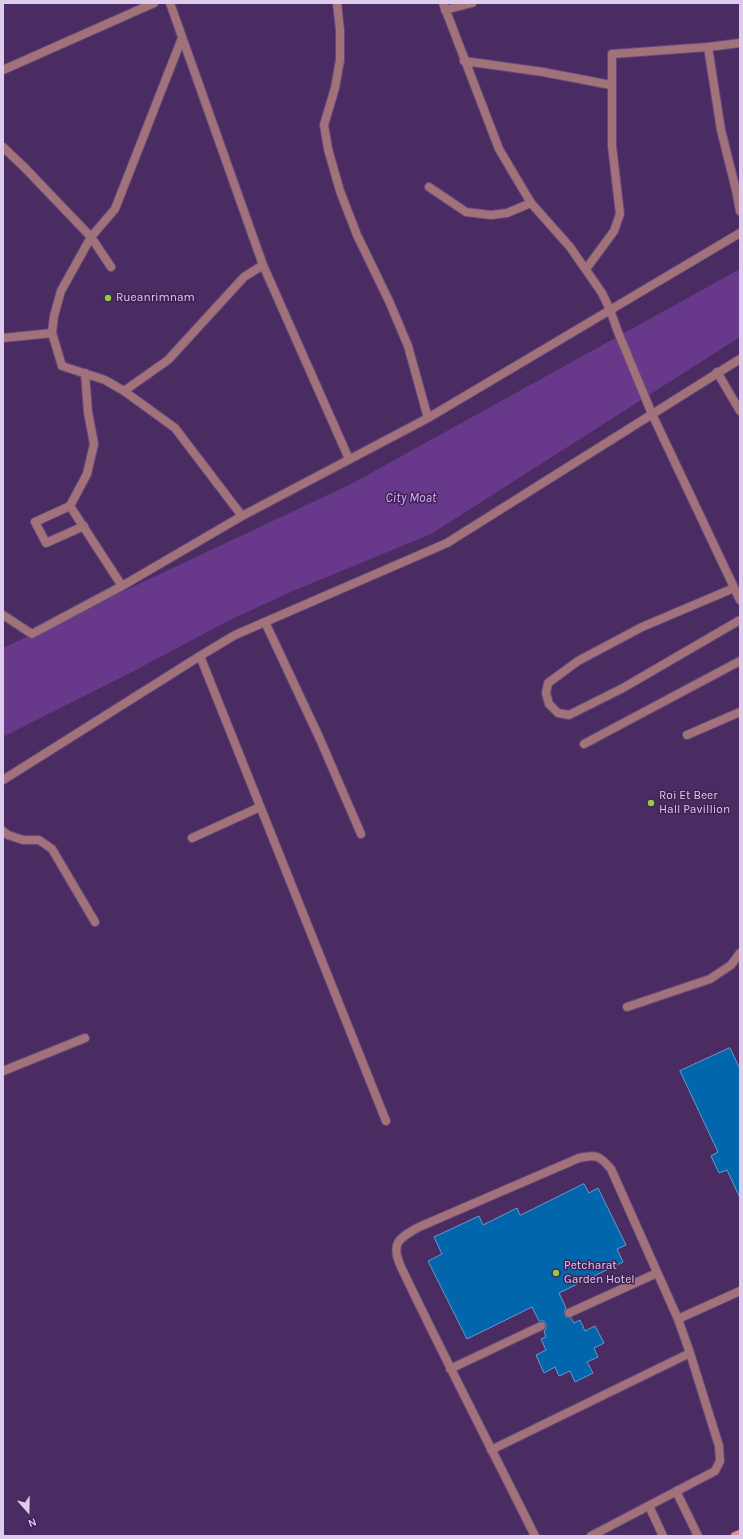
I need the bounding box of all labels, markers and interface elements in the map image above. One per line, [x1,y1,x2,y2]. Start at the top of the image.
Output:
place label: Rueanrimnam [116,291,195,305]
marker: Rueanrimnam [103,293,113,303]
water label: City Moat [386,490,436,506]
place label: Roi Et Beer Hall Pavillion [659,789,730,817]
marker: Roi Et Beer Hall Pavillion [646,798,656,808]
place label: Petcharat Garden Hotel [564,1259,635,1287]
marker: Petcharat Garden Hotel [551,1268,561,1278]
north arrow [8,1491,48,1531]
text: N [26,1515,38,1530]

